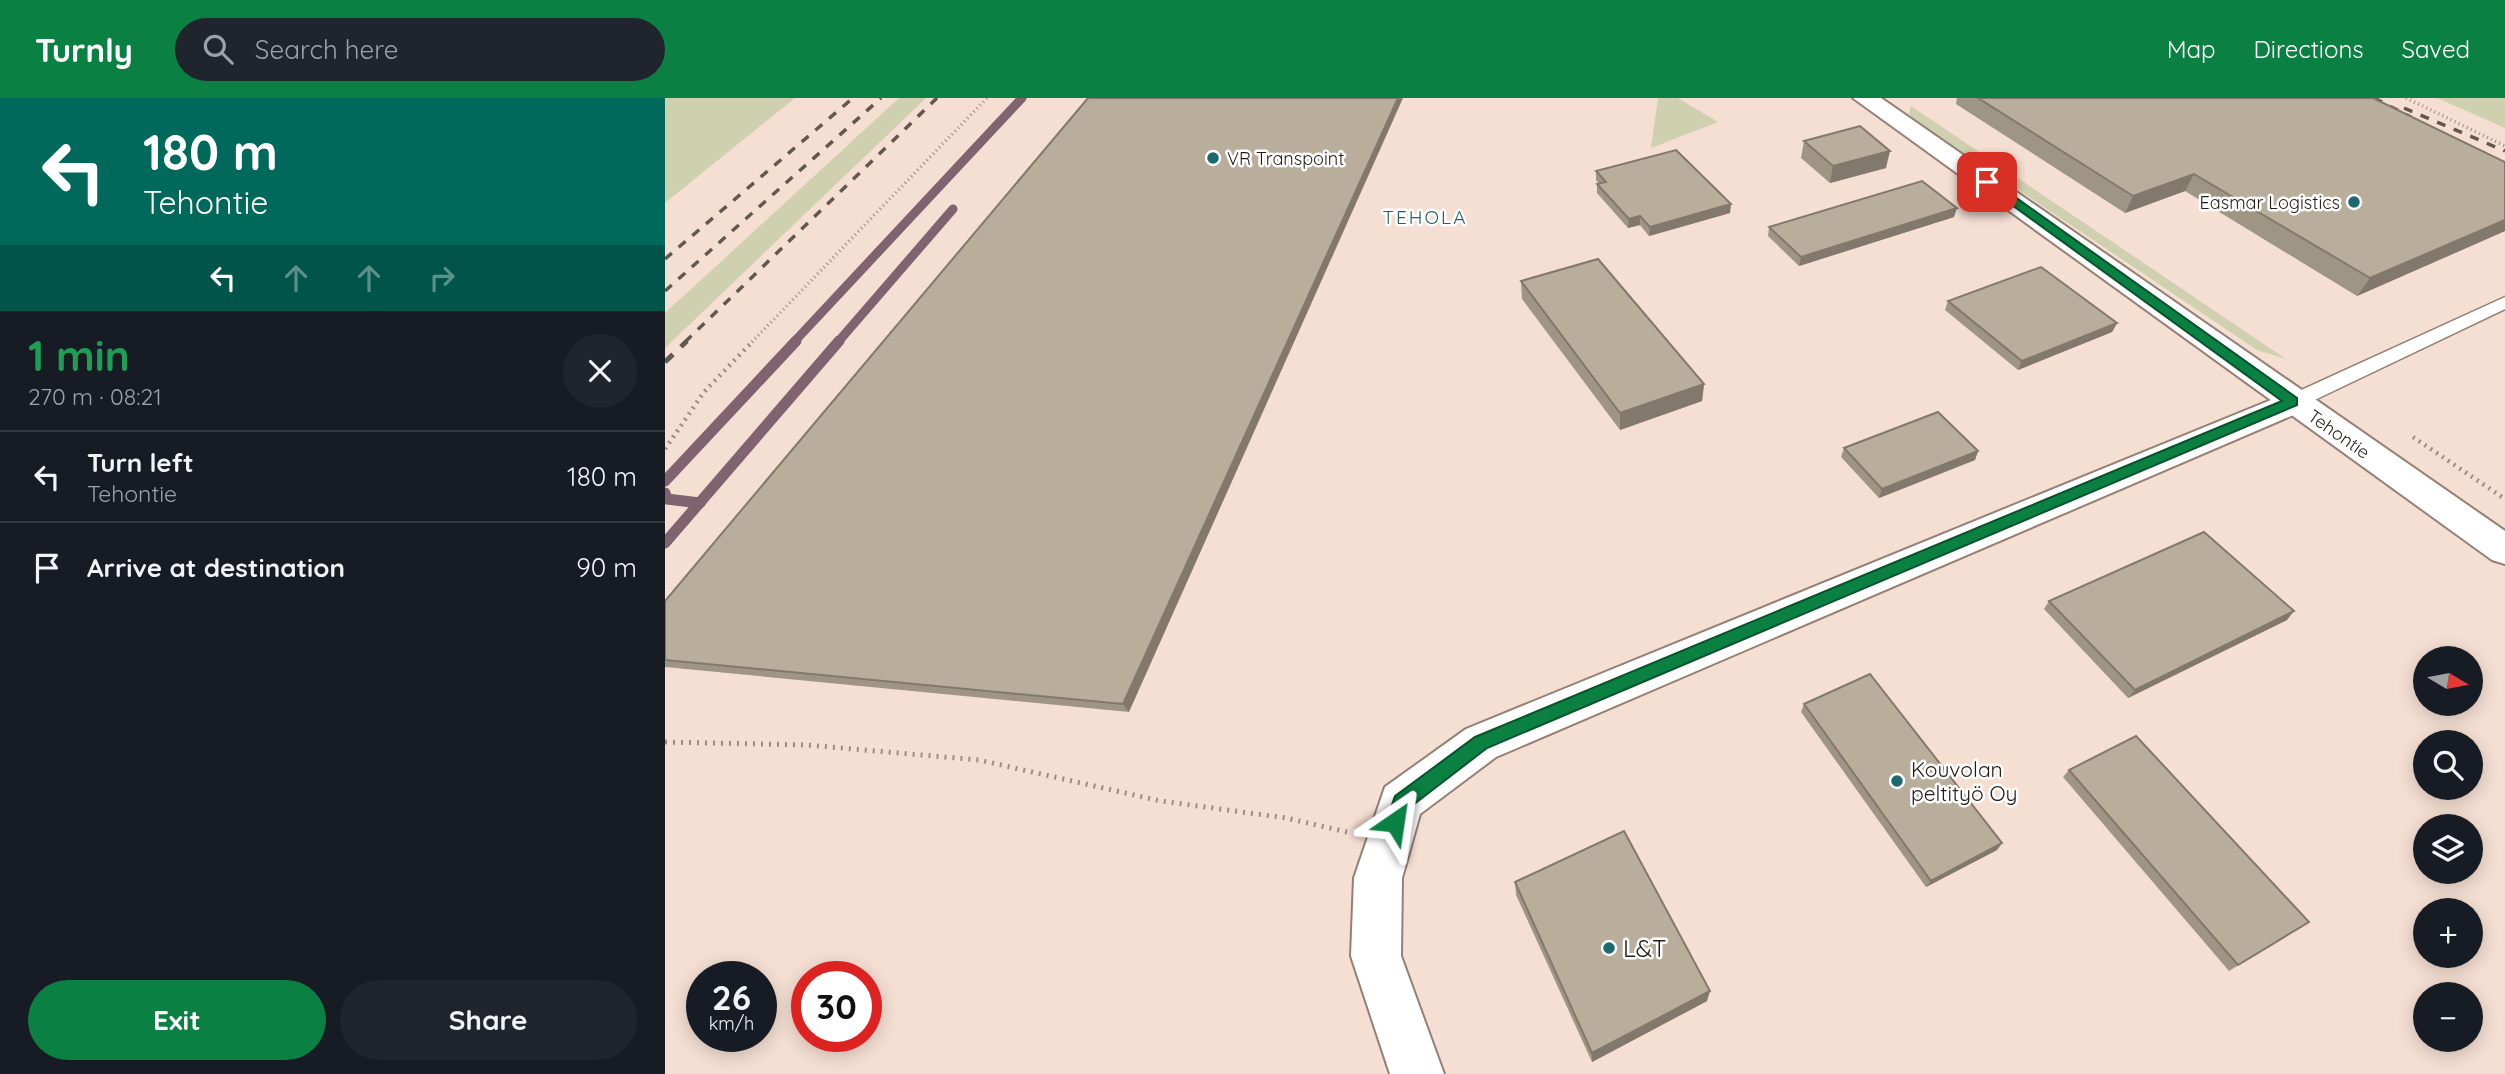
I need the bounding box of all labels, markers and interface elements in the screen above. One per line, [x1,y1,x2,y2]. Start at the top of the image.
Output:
search box [175,18,665,81]
text: Turnly [35,29,133,70]
icon: search [199,30,237,68]
text: Search here [255,33,398,66]
text: Map [2167,34,2216,64]
text: Directions [2254,34,2364,64]
text: Saved [2402,34,2470,64]
text: 180 m [143,121,278,182]
icon: left [28,126,119,217]
place label: VR Transpoint [1227,147,1344,170]
marker: VR Transpoint [1205,150,1221,166]
pin [1957,152,2017,212]
icon: arrive [1968,163,2006,201]
text: Tehontie [143,182,268,222]
place label: Easmar Logistics [2200,191,2340,214]
marker: Easmar Logistics [2346,194,2362,210]
district label: TEHOLA [1383,205,1467,229]
icon: left [204,259,242,297]
icon: ahead [277,259,315,297]
icon: ahead [350,259,388,297]
icon: right [423,259,461,297]
text: 1 min [28,329,130,382]
button: close [563,334,637,408]
text: 270 m · 08:21 [28,382,162,411]
street label: Tehontie [2304,404,2374,464]
text: Turn left [87,446,194,479]
icon: left [28,458,66,496]
text: 180 m [567,460,637,493]
text: Tehontie [87,479,177,508]
icon: arrive [28,549,66,587]
text: Arrive at destination [87,551,345,584]
text: 90 m [576,551,637,584]
north arrow [2413,646,2483,716]
map controls [2413,646,2483,1052]
button: search [2413,730,2483,800]
place label: Kouvolan peltityö Oy [1911,756,2017,806]
marker: Kouvolan peltityö Oy [1889,773,1905,789]
position arrow [1358,785,1432,859]
button: layers [2413,814,2483,884]
button: + [2413,898,2483,968]
place label: L&T [1623,933,1667,963]
marker: L&T [1601,940,1617,956]
speed limit sign: 30 [791,961,882,1052]
text: 26 [712,975,751,1019]
button: Exit [28,980,326,1060]
button: Share [340,980,637,1060]
button: − [2413,982,2483,1052]
text: km/h [709,1012,754,1035]

